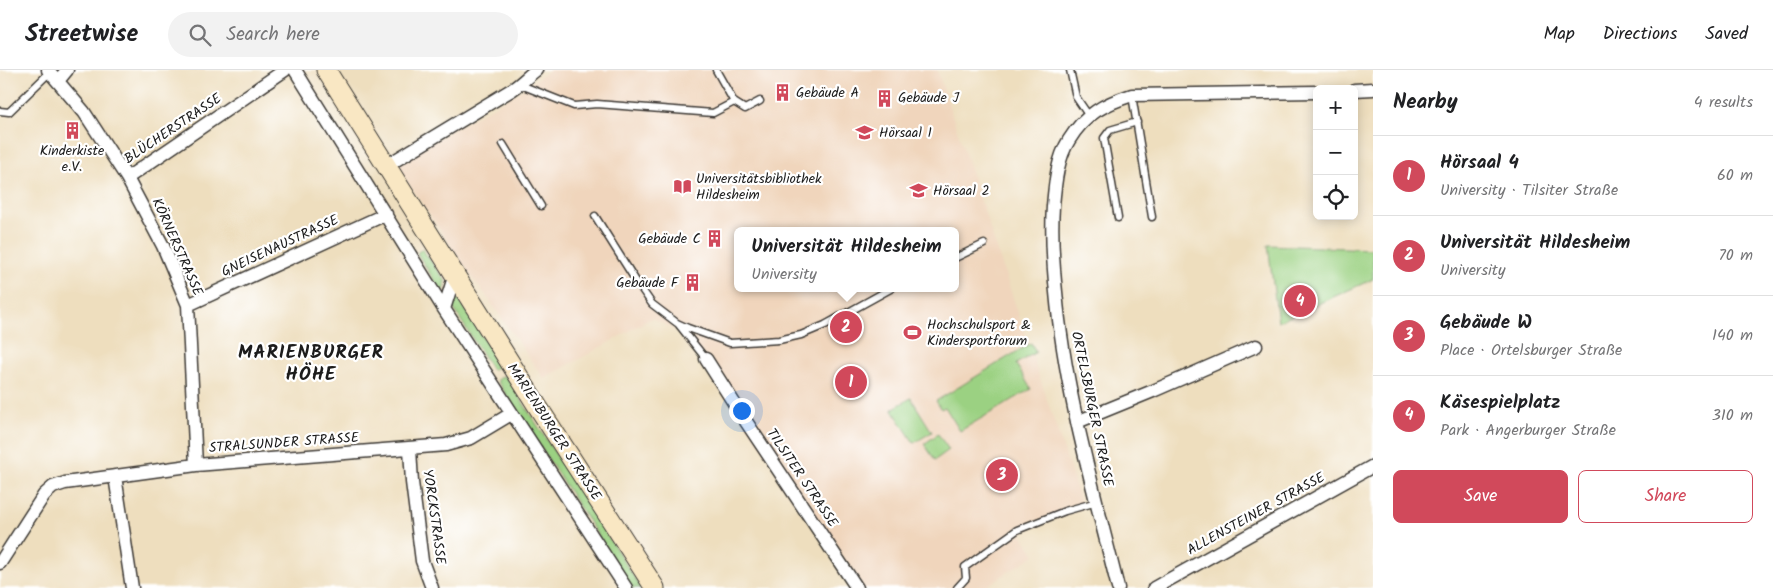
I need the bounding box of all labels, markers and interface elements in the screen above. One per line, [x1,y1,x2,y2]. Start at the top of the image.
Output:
search box [168,12,518,57]
text: Streetwise [25,15,138,54]
text: Search here [226,20,320,50]
text: Map [1543,20,1575,49]
text: Directions [1603,20,1677,49]
text: Saved [1705,20,1748,49]
icon: search [186,21,214,49]
place label: Gebäude A [796,82,859,104]
building icon: Gebäude A [772,83,792,103]
map controls [1313,85,1358,220]
button: + [1313,85,1358,130]
text: Nearby [1393,86,1458,119]
place label: Gebäude J [898,87,959,109]
street label: BLÜCHERSTRASSE [120,88,227,170]
building icon: Gebäude J [874,88,894,108]
text: 4 results [1694,90,1753,115]
building icon: Kinderkiste e.V. [62,121,82,141]
place label: Hörsaal 1 [879,122,932,144]
school or university icon: Hörsaal 1 [855,123,875,143]
button: − [1313,130,1358,175]
place label: Kinderkiste e.V. [40,140,105,178]
text: Hörsaal 4 [1440,148,1519,178]
text: 1 [1407,163,1411,188]
text: 60 m [1717,163,1753,188]
place label: Universitätsbibliothek Hildesheim [696,168,822,206]
button: locate [1313,175,1358,220]
library icon: Universitätsbibliothek Hildesheim [672,177,692,197]
text: University · Tilsiter Straße [1440,178,1618,203]
place label: Hörsaal 2 [933,180,990,202]
school or university icon: Hörsaal 2 [909,181,929,201]
street label: KÖRNERSTRASSE [145,194,209,300]
street label: GNEISENAUSTRASSE [218,209,343,283]
popup [734,227,959,292]
place label: Gebäude C [638,228,701,250]
text: Universität Hildesheim [1440,228,1630,258]
building icon: Gebäude C [705,229,725,249]
text: Universität Hildesheim [751,232,942,262]
text: 2 [1404,243,1414,268]
text: 70 m [1718,243,1753,268]
text: University [1440,258,1505,283]
text: University [751,262,817,287]
place label: Gebäude F [616,272,680,294]
building icon: Gebäude F [682,273,702,293]
pin: 4 [1284,282,1316,320]
pin: 2 [830,308,862,346]
text: Gebäude W [1440,308,1532,338]
place label: Hochschulsport & Kindersportforum [927,314,1031,352]
sports icon: Hochschulsport & Kindersportforum [903,323,923,343]
text: 3 [1405,323,1413,348]
text: 140 m [1712,323,1753,348]
street label: ORTELSBURGER STRASSE [1065,329,1119,489]
district label: MARIENBURGER HÖHE [238,338,384,390]
text: Place · Ortelsburger Straße [1440,338,1622,363]
street label: MARIENBURGER STRASSE [501,359,607,506]
pin: 1 [835,363,867,401]
text: Käsespielplatz [1440,388,1560,418]
your location [729,398,755,424]
text: 4 [1405,403,1413,428]
text: 310 m [1712,403,1753,428]
text: Park · Angerburger Straße [1440,418,1616,443]
street label: TILSITER STRASSE [761,424,844,533]
street label: STRALSUNDER STRASSE [208,427,360,459]
pin: 3 [986,456,1018,494]
street label: ALLENSTEINER STRASSE [1183,466,1330,561]
street label: YORCKSTRASSE [416,468,452,567]
button: Save [1393,470,1568,523]
button: Share [1578,470,1753,523]

